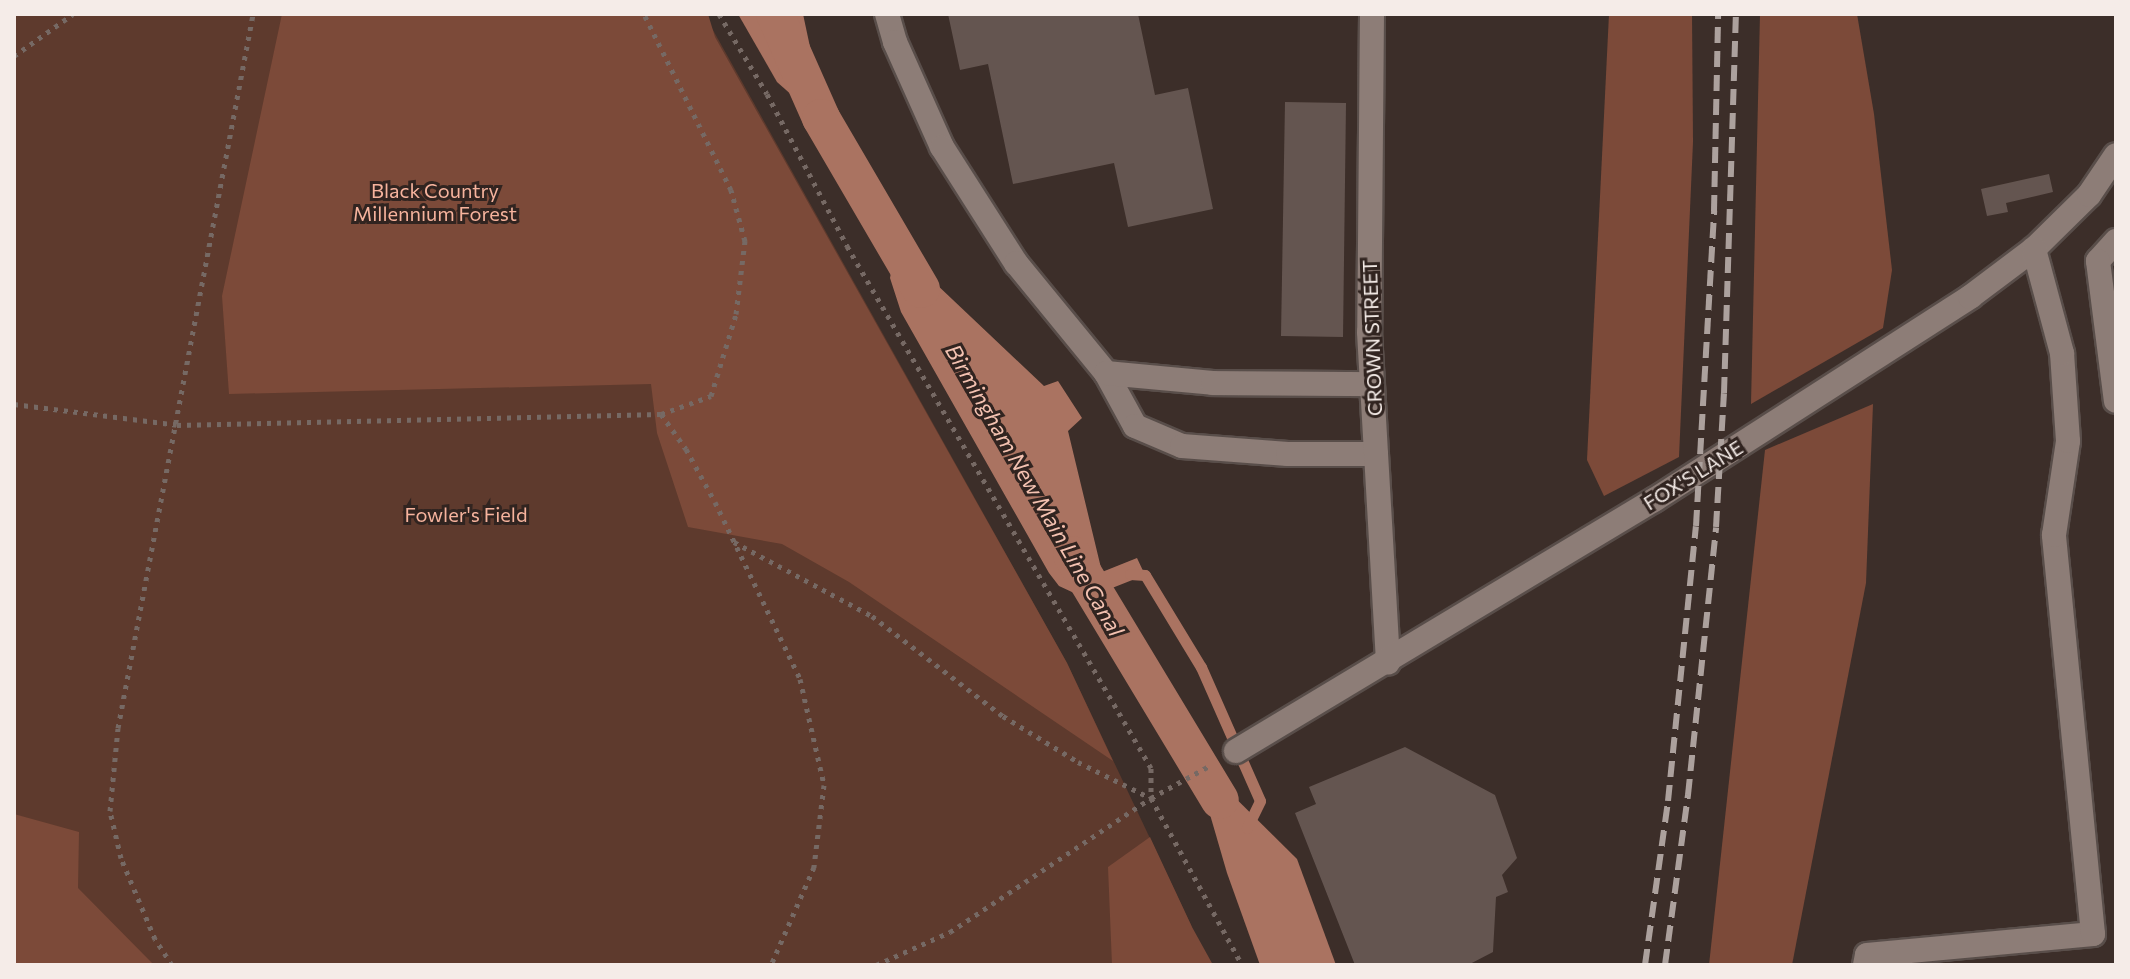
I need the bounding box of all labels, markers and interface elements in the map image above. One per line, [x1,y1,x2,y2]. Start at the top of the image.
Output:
park label: Black Country Millennium Forest [353,178,517,225]
street label: CROWN STREET [1357,259,1387,417]
water label: Birmingham New Main Line Canal [940,339,1130,641]
street label: FOX'S LANE [1639,435,1747,515]
park label: Fowler's Field [404,502,528,526]

